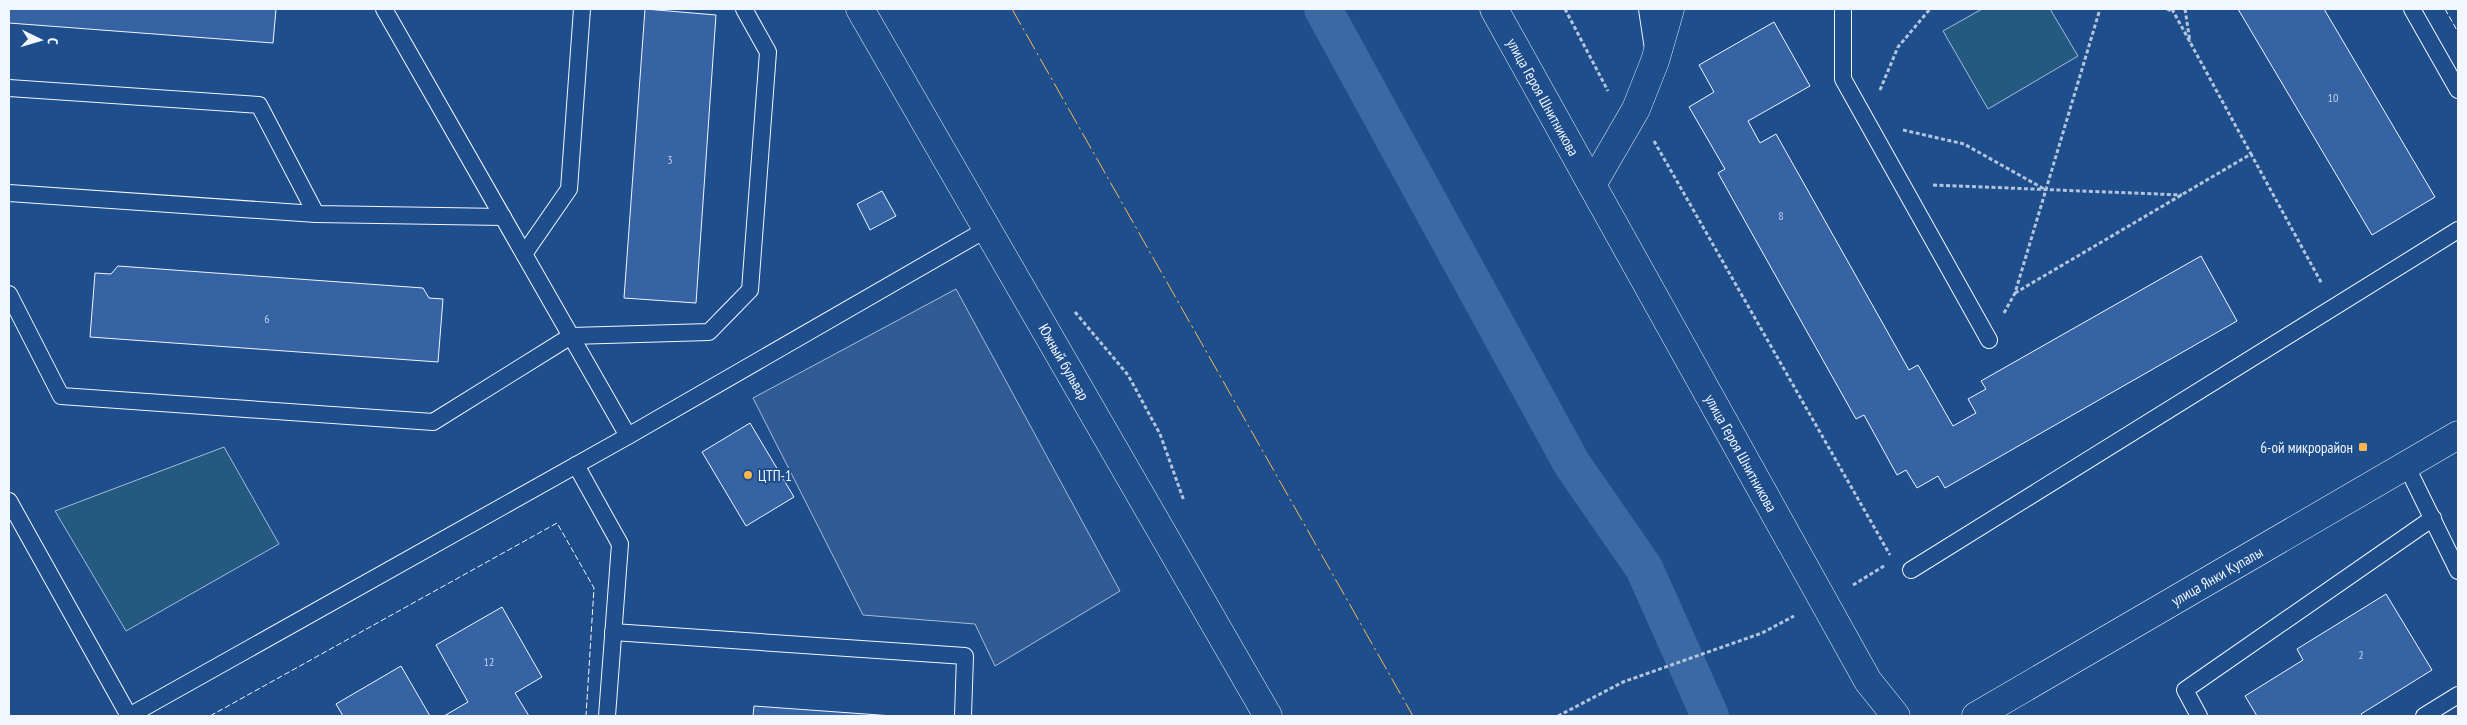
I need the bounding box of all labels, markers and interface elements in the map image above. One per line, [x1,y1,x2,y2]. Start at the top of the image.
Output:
north arrow [15,15,65,65]
street label: улица Героя Шнитникова [1503,35,1583,159]
text: С [44,37,62,46]
house number: 10 [2328,90,2338,105]
house number: 3 [667,152,673,167]
house number: 8 [1778,208,1784,223]
house number: 6 [264,311,270,326]
street label: Южный бульвар [1034,320,1094,404]
street label: улица Героя Шнитникова [1701,391,1781,515]
place label: 6-ой микрорайон [2260,438,2353,457]
marker: 6-ой микрорайон [2357,441,2369,453]
place label: ЦТП-1 [758,466,792,485]
marker: ЦТП-1 [742,469,754,481]
street label: улица Янки Купалы [2168,542,2266,610]
house number: 2 [2358,647,2364,662]
house number: 12 [484,654,494,669]

